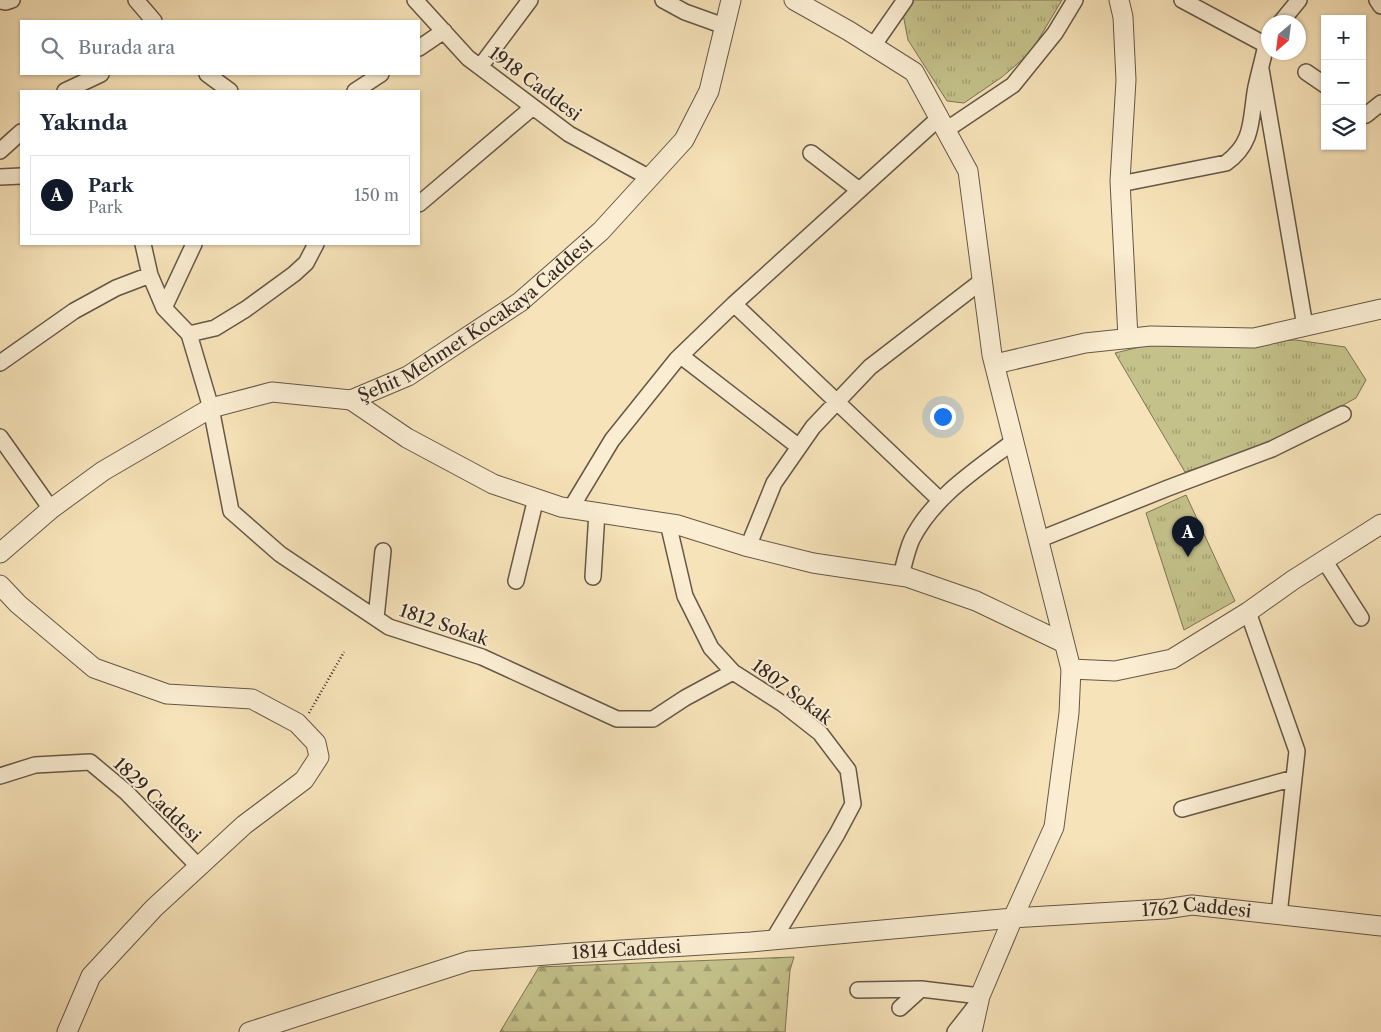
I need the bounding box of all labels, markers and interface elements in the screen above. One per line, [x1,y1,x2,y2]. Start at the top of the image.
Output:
north arrow [1261,15,1306,60]
map controls [1321,15,1366,150]
button: + [1321,15,1366,60]
search box [20,20,420,75]
icon: search [38,34,66,62]
text: Burada ara [78,36,175,59]
street label: 1918 Caddesi [485,42,586,126]
button: − [1321,60,1366,105]
button: layers [1321,105,1366,150]
text: Yakında [40,110,128,135]
text: Park [88,174,133,197]
text: A [51,185,63,205]
text: 150 m [354,185,399,205]
text: Park [88,197,123,217]
street label: Şehit Mehmet Kocakaya Caddesi [354,232,598,407]
your location [930,404,956,430]
pin: A [1172,516,1204,557]
street label: 1812 Sokak [397,600,493,651]
street label: 1807 Sokak [747,655,838,730]
street label: 1829 Caddesi [109,753,206,847]
street label: 1762 Caddesi [1141,893,1253,923]
street label: 1814 Caddesi [571,935,682,964]

